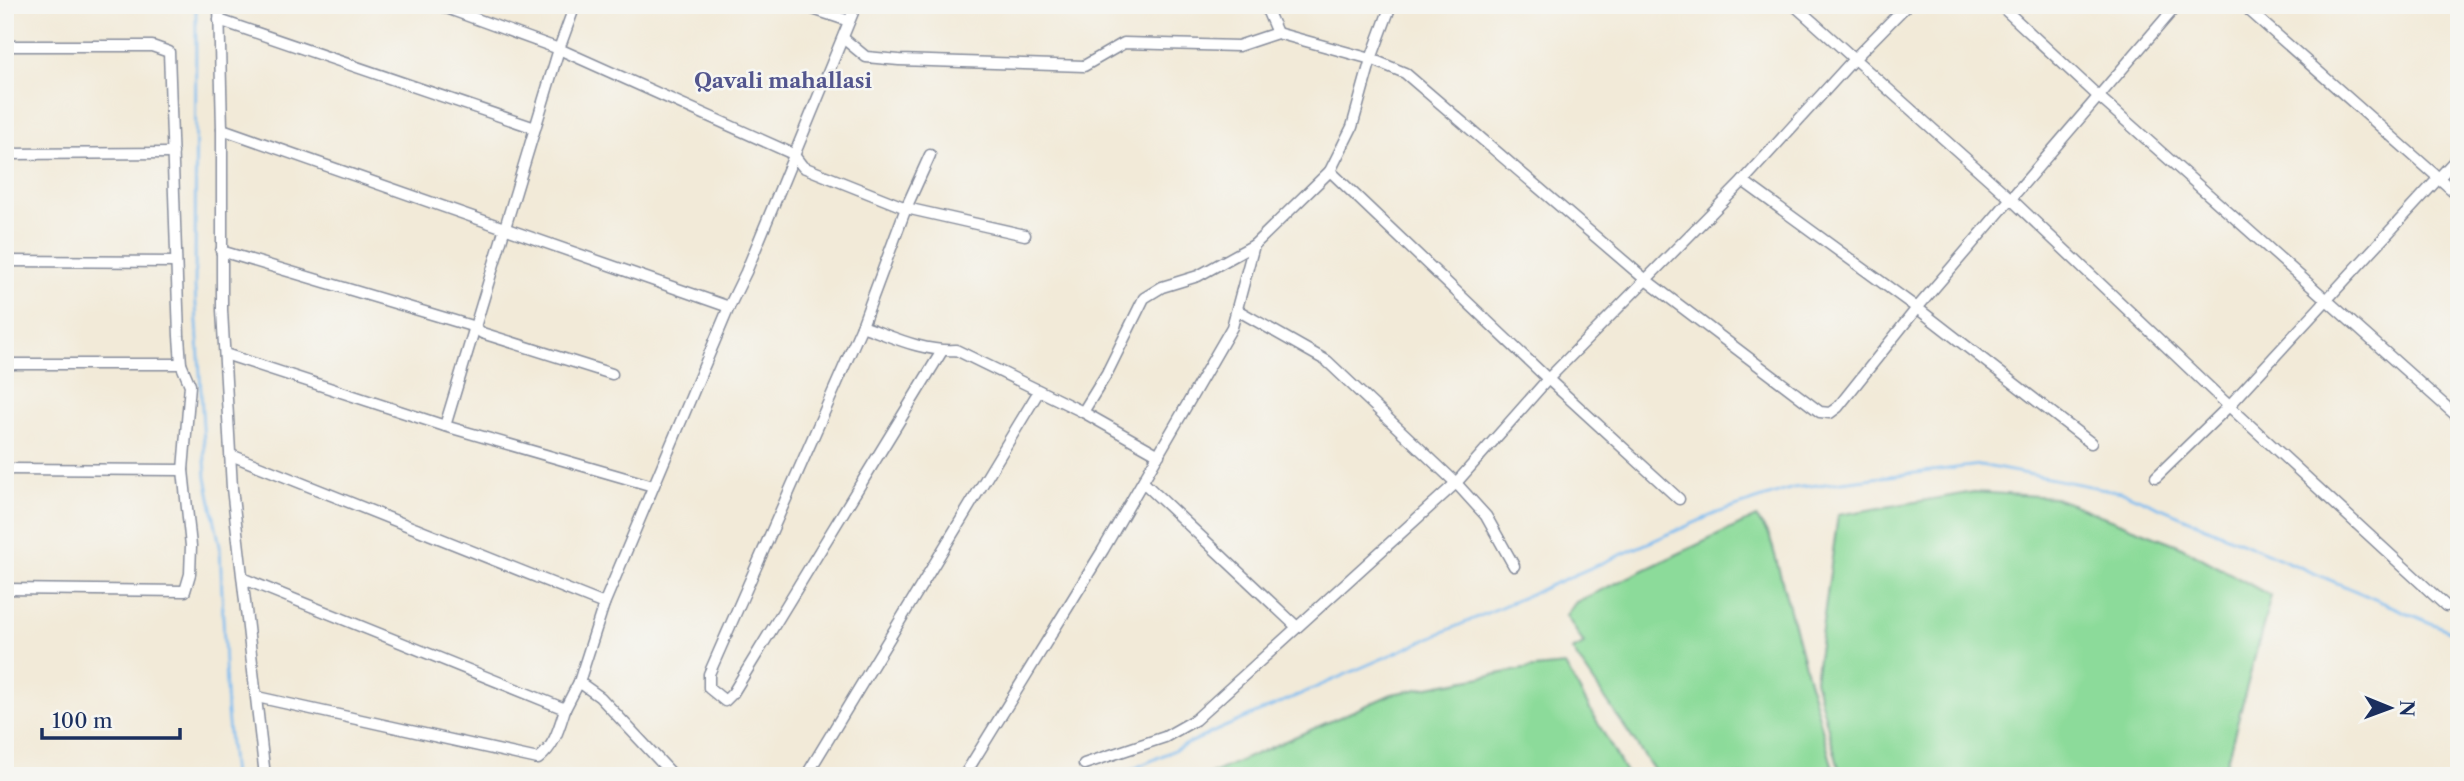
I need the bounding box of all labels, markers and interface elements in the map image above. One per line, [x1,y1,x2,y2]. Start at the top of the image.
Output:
district label: Qavali mahallasi [694,68,873,93]
north arrow [2356,672,2426,742]
scale bar [42,697,180,741]
text: N [2395,700,2418,717]
text: 100 m [52,708,113,733]

